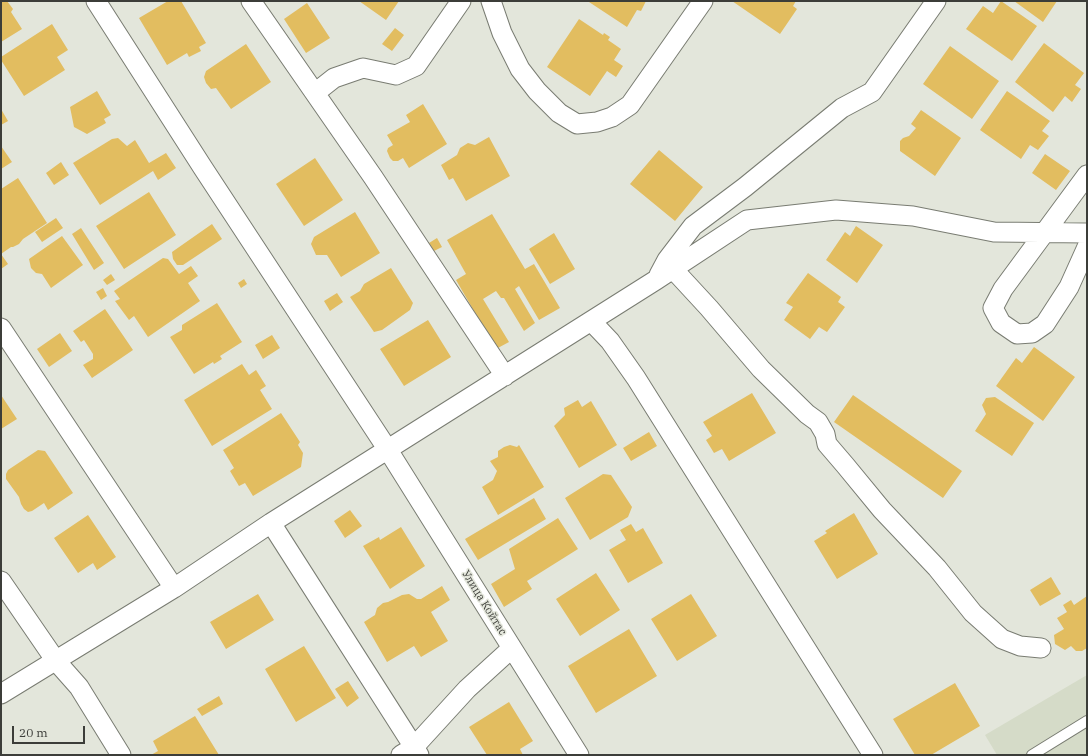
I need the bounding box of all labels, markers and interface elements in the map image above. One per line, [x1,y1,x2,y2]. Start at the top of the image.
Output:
street label: Улица Койтас [459,568,509,638]
scale bar [14,718,87,744]
text: 20 m [19,725,48,740]

